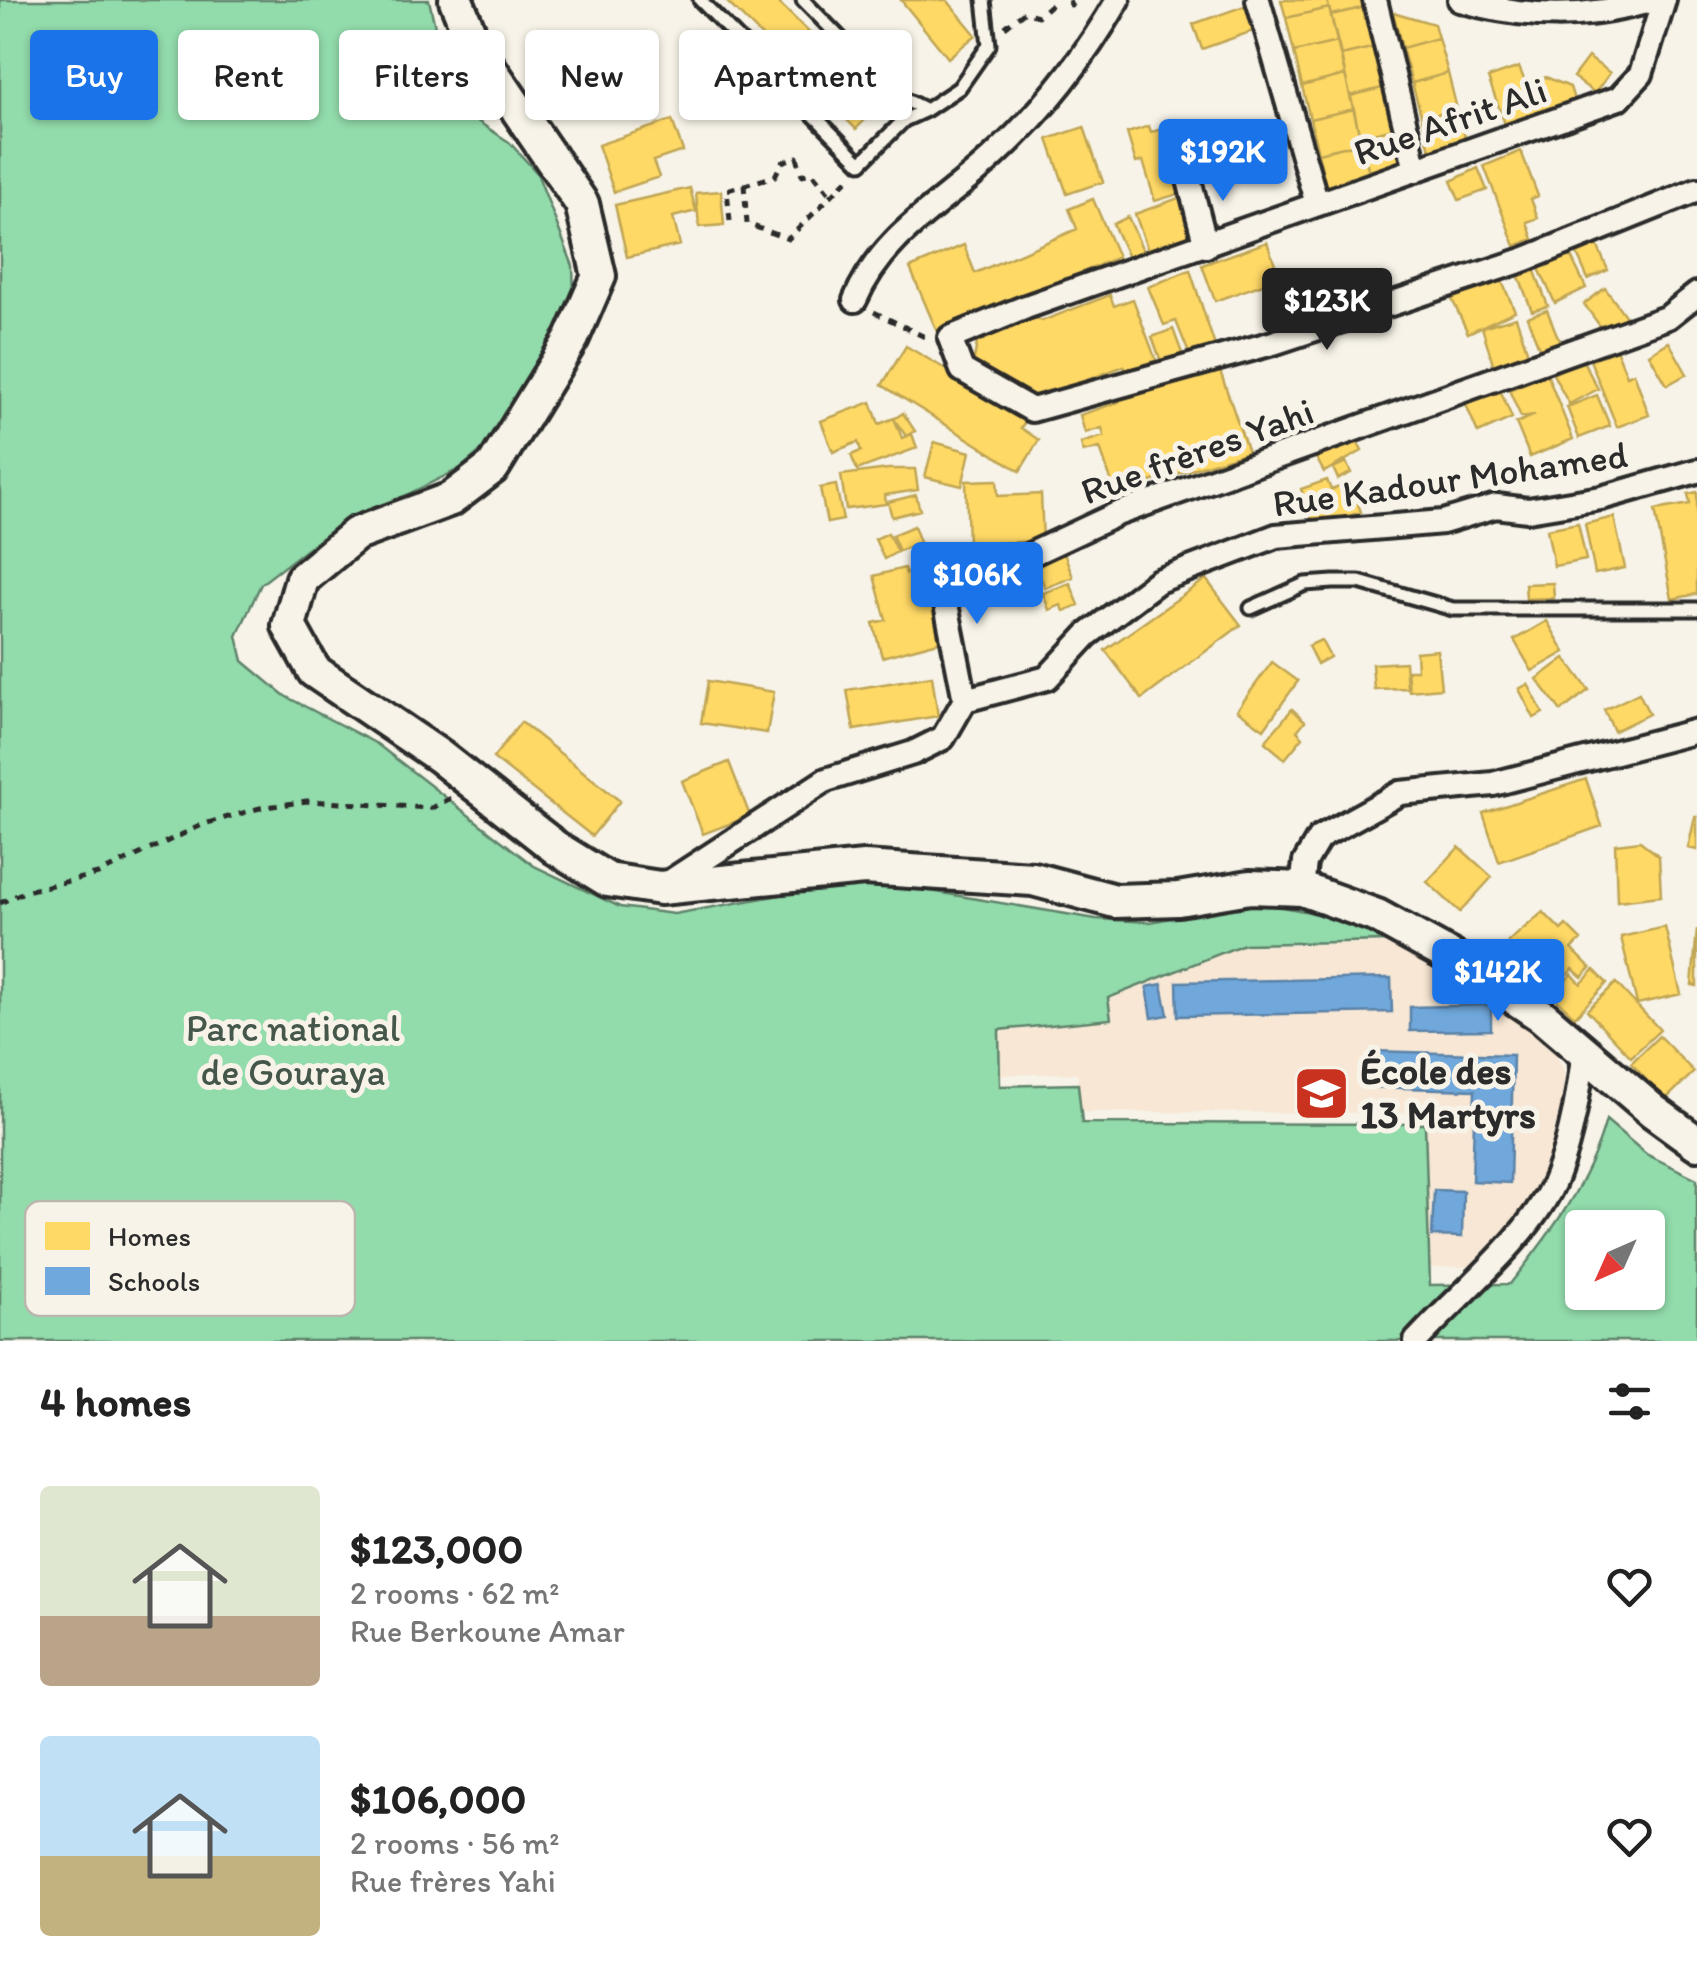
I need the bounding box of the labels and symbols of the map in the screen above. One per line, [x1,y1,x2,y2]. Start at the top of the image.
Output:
street label: Rue Afrit Ali [1348,67,1552,175]
pin: $192K [1153,119,1293,204]
pin: $123K [1257,268,1397,353]
street label: Rue frères Yahi [1074,388,1320,514]
street label: Rue Kadour Mohamed [1270,431,1630,527]
pin: $106K [907,542,1047,627]
pin: $142K [1428,939,1568,1024]
park label: Parc national de Gouraya [186,1005,401,1095]
place label: École des 13 Martyrs [1360,1048,1536,1138]
school or university icon: École des 13 Martyrs [1291,1063,1351,1123]
legend [25,1201,355,1316]
north arrow [1565,1210,1665,1310]
text: Homes [108,1219,191,1253]
text: Schools [108,1264,200,1298]

